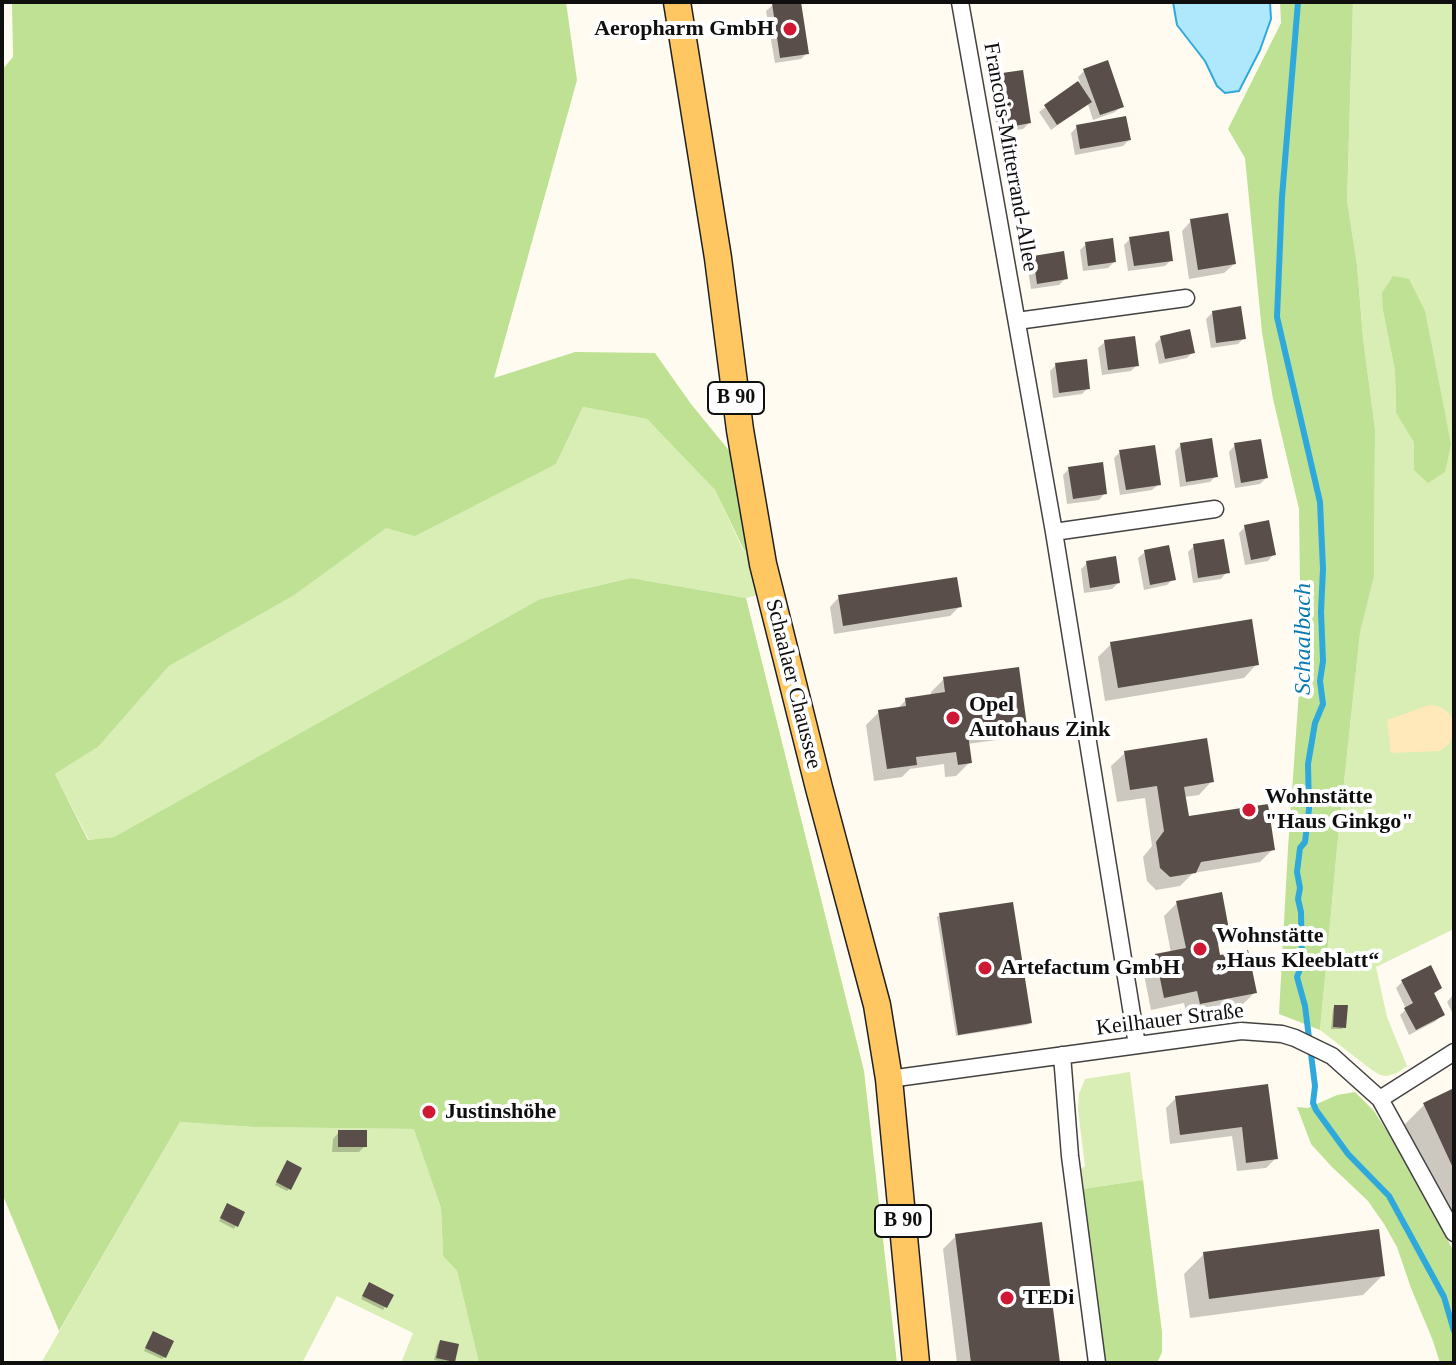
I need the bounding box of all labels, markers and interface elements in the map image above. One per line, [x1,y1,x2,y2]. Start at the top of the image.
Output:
place label: Aeropharm GmbH [594,16,774,42]
marker: Aeropharm GmbH [781,20,799,38]
street label: Francois-Mitterrand-Allee [977,40,1043,274]
road number: B 90 [708,382,764,414]
water label: Schaalbach [1290,583,1318,695]
street label: Schaalaer Chaussee [759,596,827,772]
place label: Opel Autohaus Zink [969,692,1110,744]
marker: Opel Autohaus Zink [944,709,962,727]
place label: Wohnstätte "Haus Ginkgo" [1265,784,1414,836]
marker: Wohnstätte "Haus Ginkgo" [1240,801,1258,819]
place label: Wohnstätte „Haus Kleeblatt“ [1216,923,1379,974]
marker: Wohnstätte „Haus Kleeblatt“ [1191,940,1209,958]
place label: Artefactum GmbH [1001,955,1180,981]
marker: Artefactum GmbH [976,959,994,977]
street label: Keilhauer Straße [1095,998,1245,1042]
place label: Justinshöhe [445,1099,556,1125]
marker: Justinshöhe [420,1103,438,1121]
road number: B 90 [875,1205,931,1237]
place label: TEDi [1023,1285,1074,1311]
marker: TEDi [998,1289,1016,1307]

